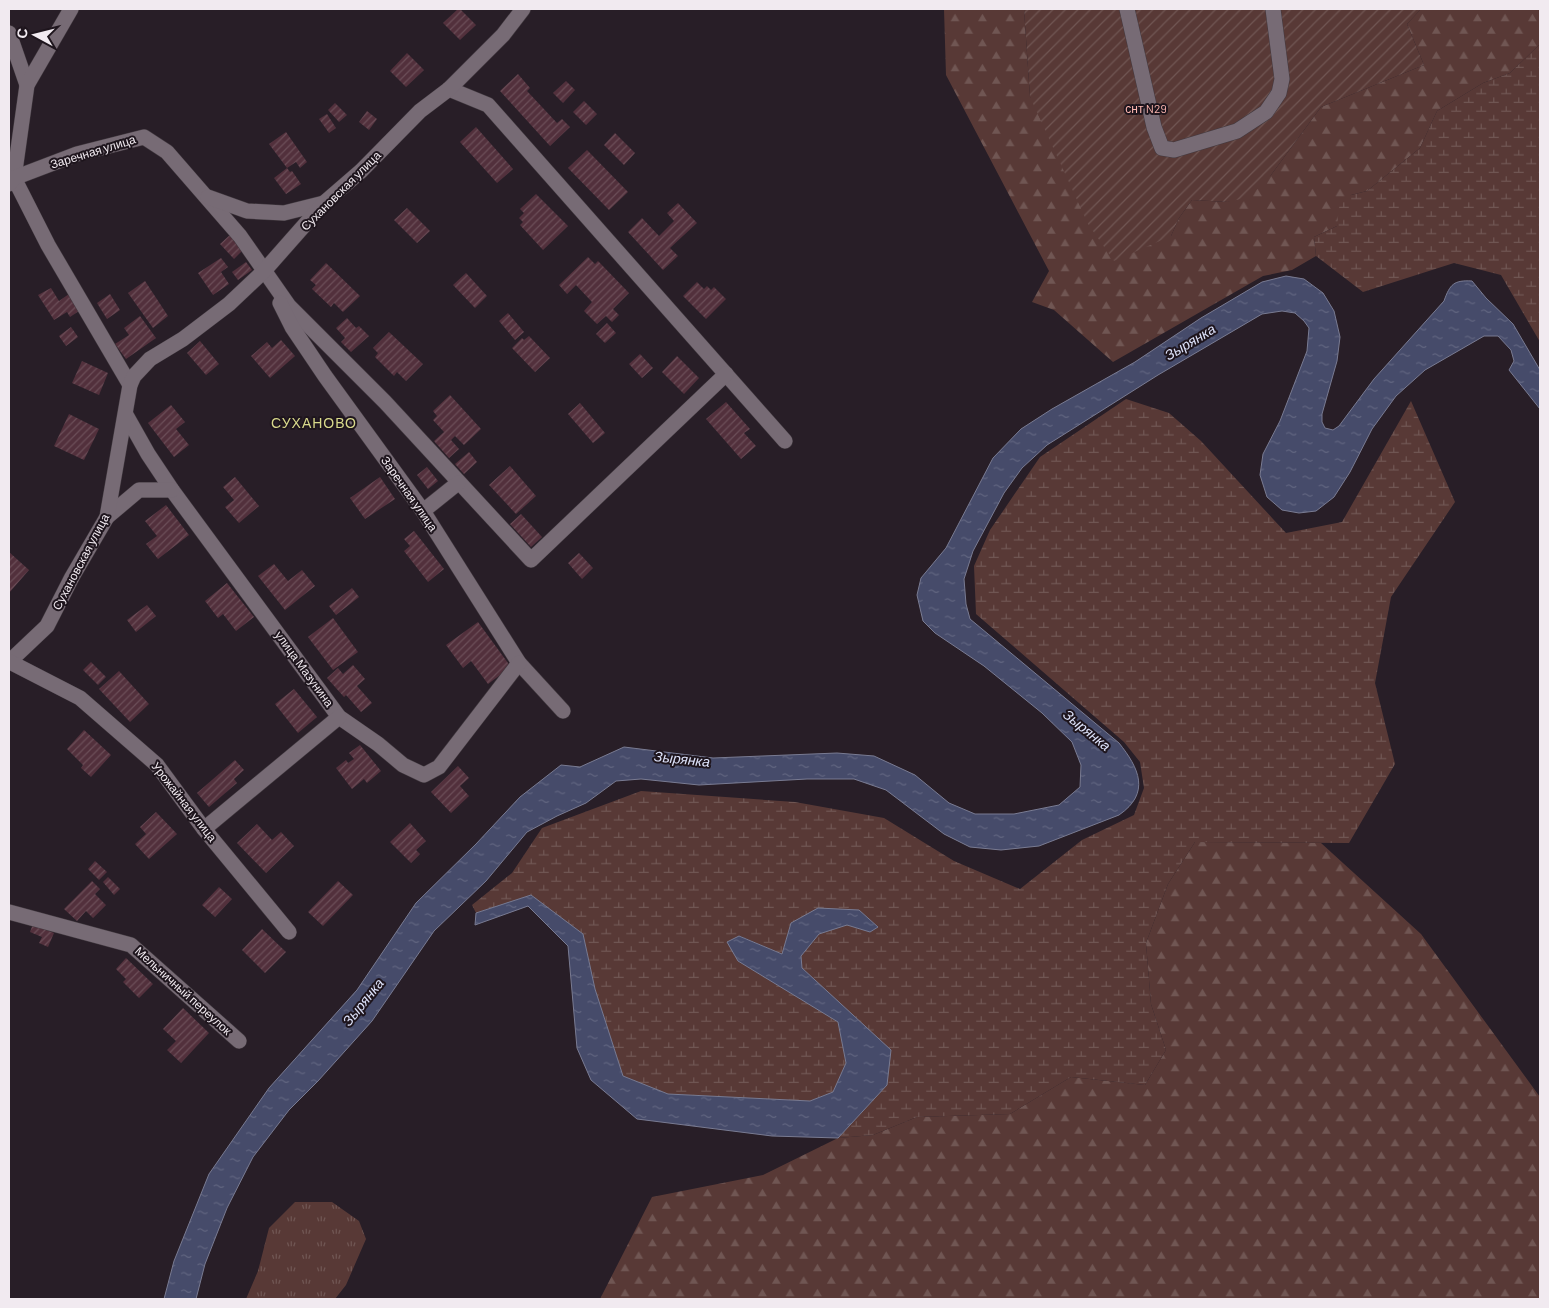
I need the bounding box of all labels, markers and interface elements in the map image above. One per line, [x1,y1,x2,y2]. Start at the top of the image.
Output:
north arrow [10,10,60,60]
text: С [13,27,31,39]
park label: снт N29 [1125,101,1167,115]
street label: Заречная улица [48,131,138,172]
street label: Сухановская улица [298,147,384,234]
water label: Зырянка [1161,320,1218,363]
district label: СУХАНОВО [271,414,357,431]
street label: Заречная улица [378,453,441,534]
street label: Сухановская улица [49,511,112,612]
street label: улица Мазунина [272,628,337,710]
water label: Зырянка [1060,705,1115,754]
water label: Зырянка [653,747,711,770]
street label: Урожайная улица [149,759,220,845]
street label: Мельничный переулок [132,943,235,1038]
water label: Зырянка [338,974,387,1029]

